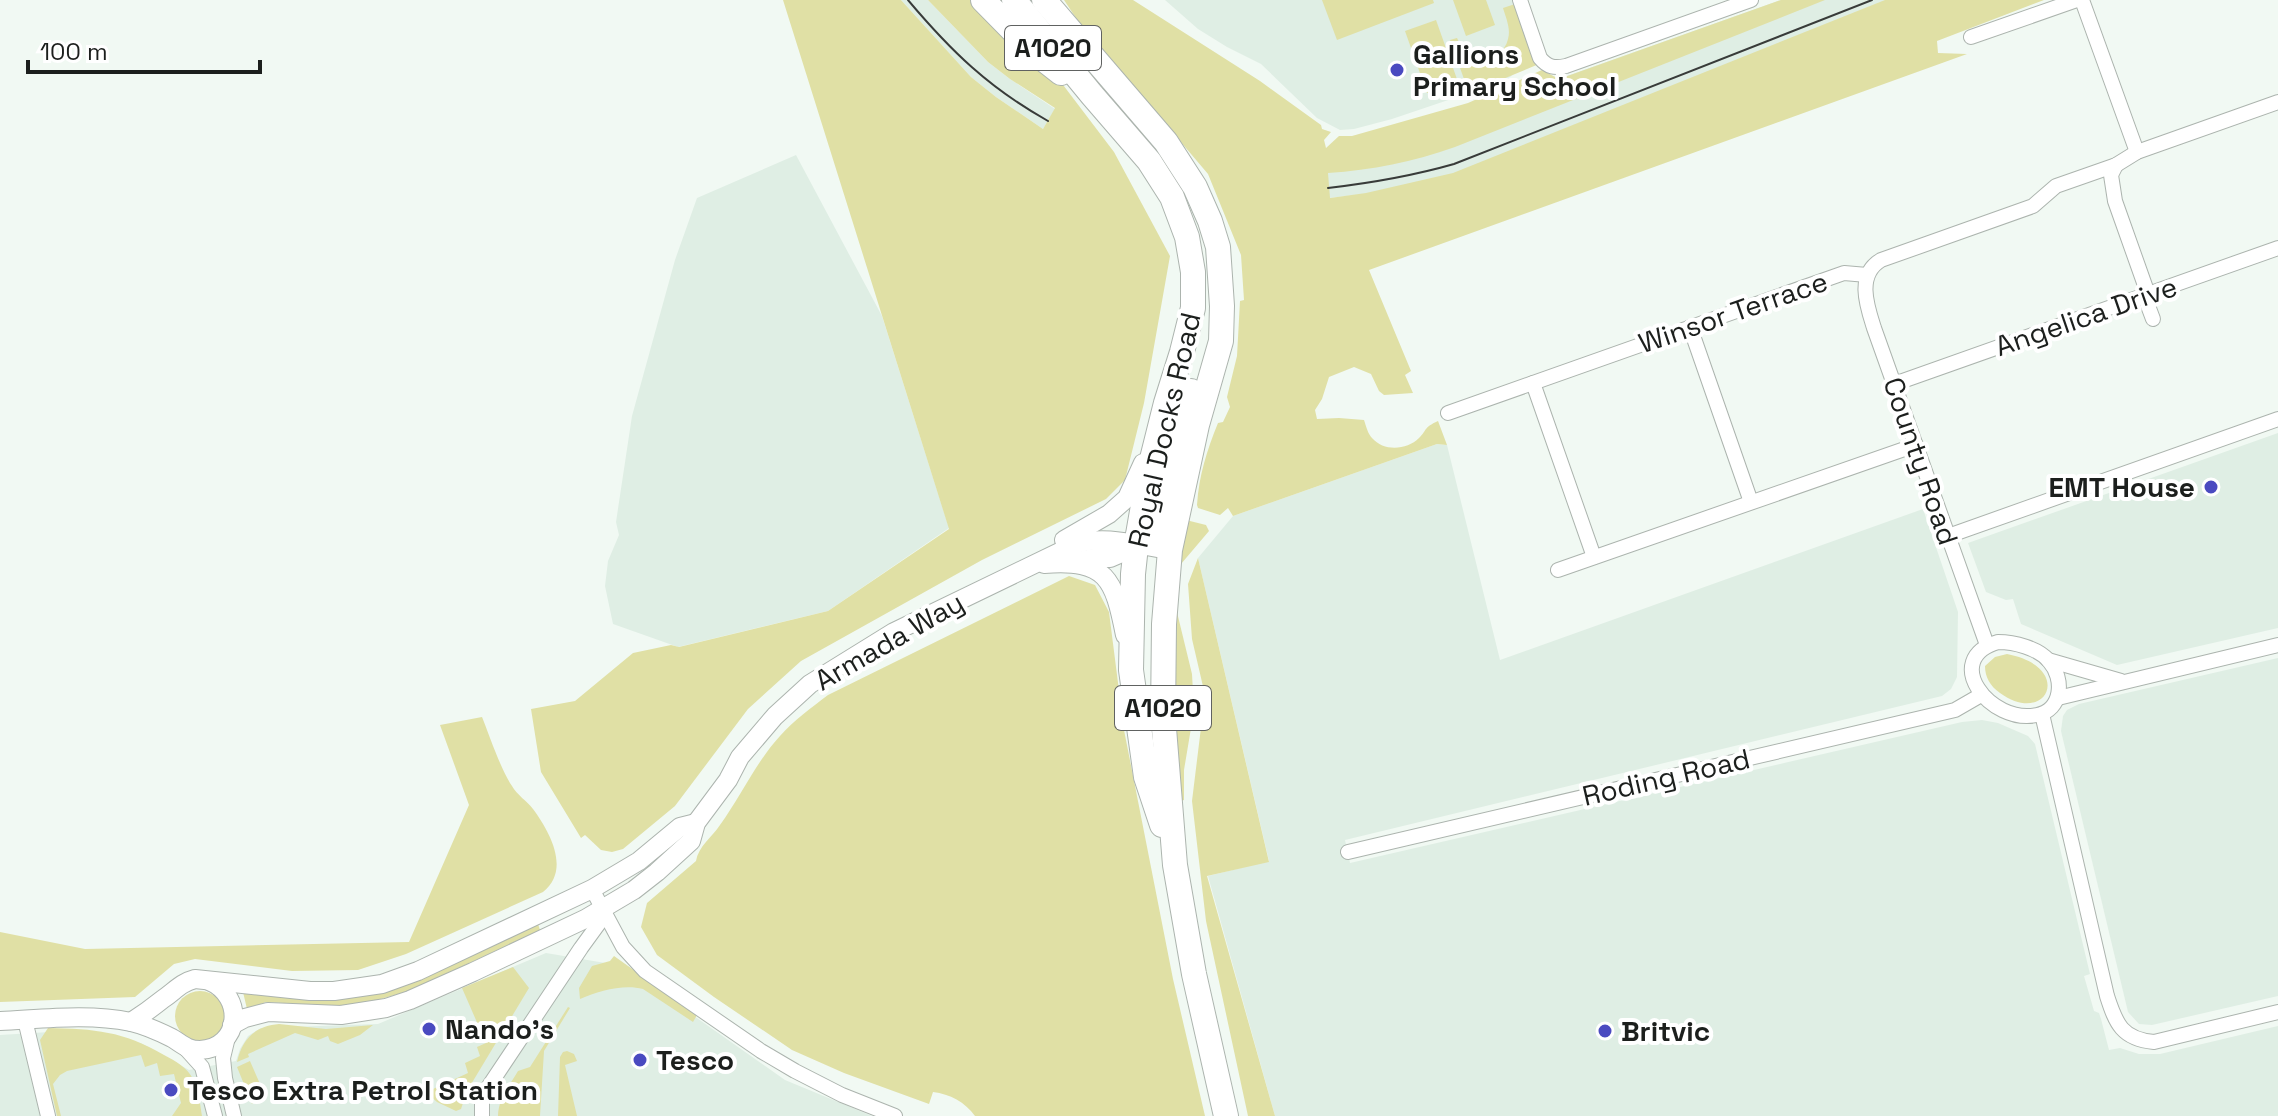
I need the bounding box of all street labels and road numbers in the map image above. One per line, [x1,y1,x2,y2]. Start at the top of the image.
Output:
road number: A1020 [1005,26,1101,70]
street label: Winsor Terrace [1634,263,1832,361]
street label: Angelica Drive [1990,268,2182,364]
street label: Royal Docks Road [1119,309,1209,551]
street label: County Road [1875,372,1967,550]
street label: Armada Way [808,584,970,698]
road number: A1020 [1115,686,1211,730]
street label: Roding Road [1579,740,1753,814]

